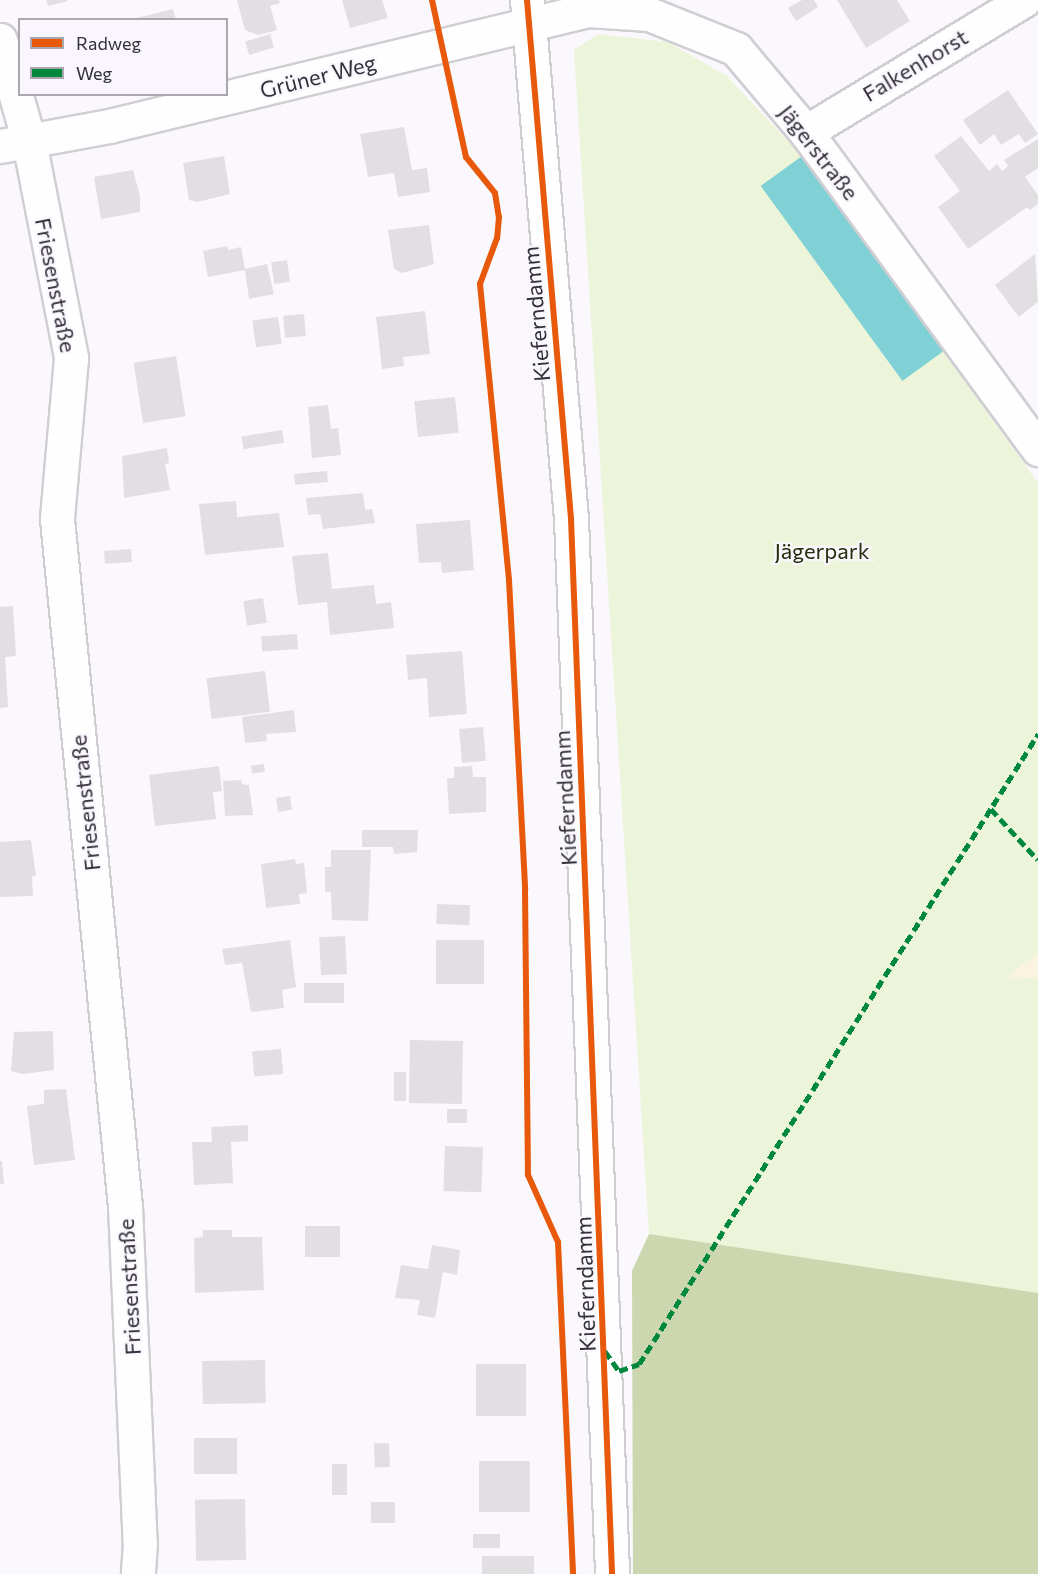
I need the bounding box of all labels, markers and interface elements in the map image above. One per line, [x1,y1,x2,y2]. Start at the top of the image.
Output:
legend [18,18,228,96]
street label: Falkenhorst [858,23,972,107]
text: Radweg [76,32,141,54]
street label: Grüner Weg [257,49,379,103]
text: Weg [76,62,112,84]
street label: Jägerstraße [774,99,864,205]
street label: Friesenstraße [30,215,82,355]
street label: Kieferndamm [517,245,555,383]
park label: Jägerpark [774,538,870,564]
street label: Kieferndamm [548,730,582,866]
street label: Friesenstraße [65,734,105,872]
street label: Kieferndamm [569,1216,601,1352]
street label: Friesenstraße [112,1218,146,1356]

